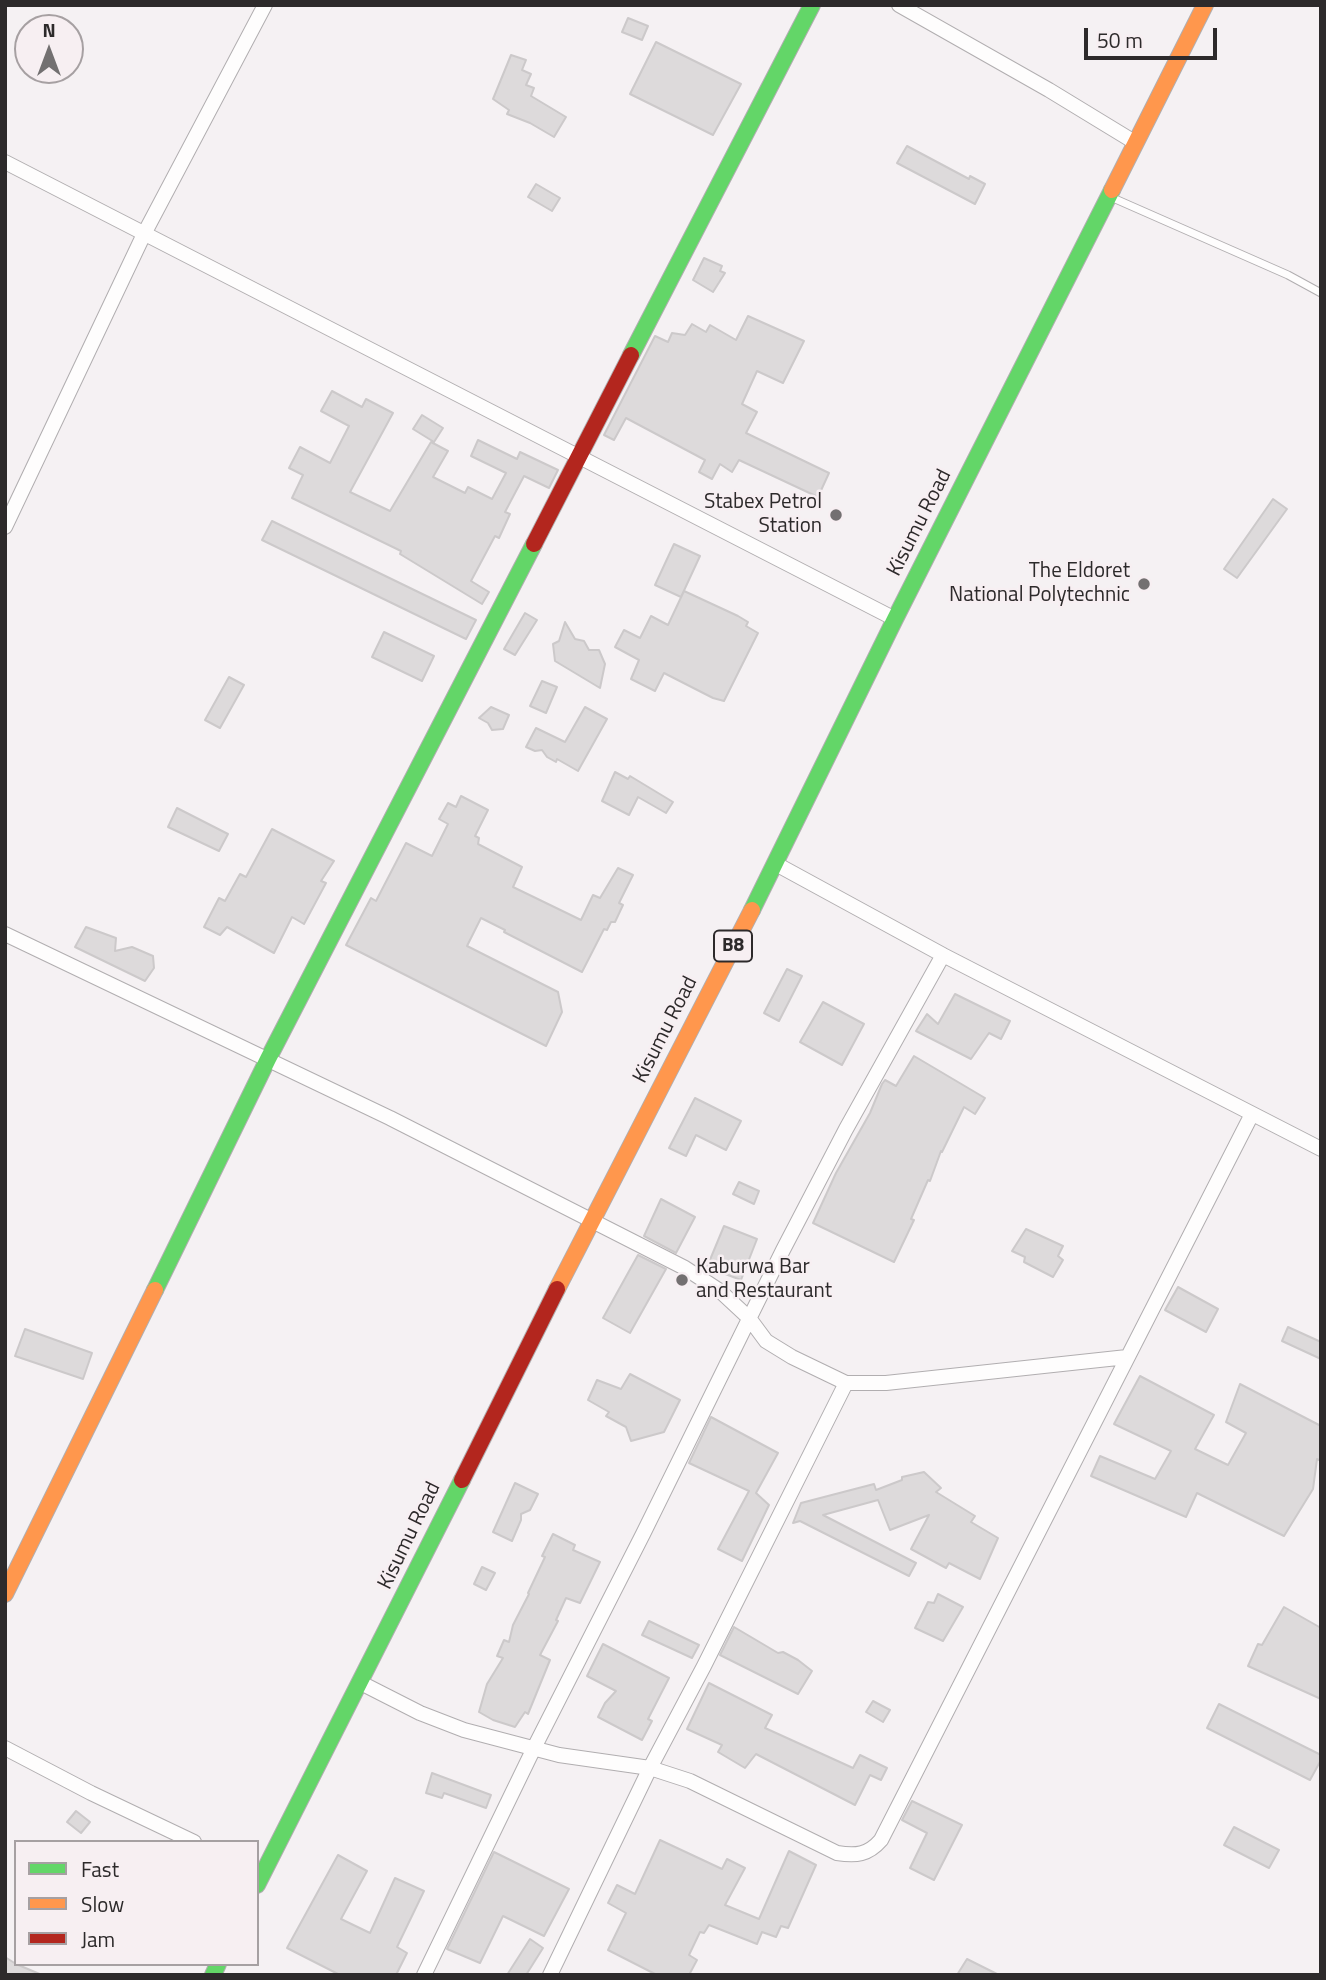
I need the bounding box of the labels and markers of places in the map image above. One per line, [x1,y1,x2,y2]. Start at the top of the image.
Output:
place label: Stabex Petrol Station [704,490,822,540]
marker: Stabex Petrol Station [828,507,844,523]
place label: The Eldoret National Polytechnic [949,559,1130,609]
marker: The Eldoret National Polytechnic [1136,576,1152,592]
place label: Kaburwa Bar and Restaurant [696,1255,832,1305]
marker: Kaburwa Bar and Restaurant [674,1272,690,1288]

